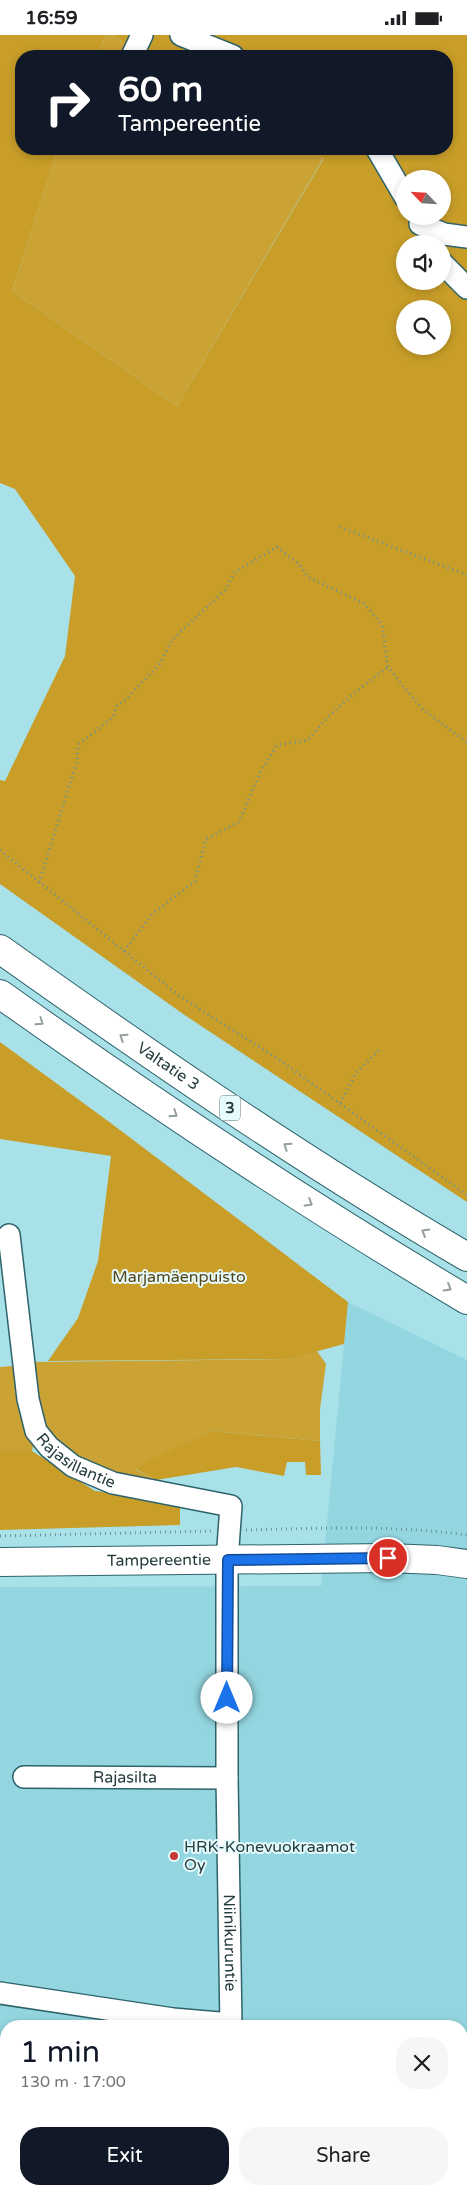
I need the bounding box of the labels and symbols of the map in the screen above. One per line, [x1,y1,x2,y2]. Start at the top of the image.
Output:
north arrow [396,170,451,225]
one-way arrow [34,1016,44,1025]
one-way arrow [119,1033,128,1043]
street label: Valtatie 3 [133,1038,203,1095]
road number: 3 [220,1095,240,1121]
one-way arrow [168,1108,177,1117]
one-way arrow [284,1143,293,1152]
one-way arrow [304,1197,313,1207]
one-way arrow [421,1229,430,1239]
park label: Marjamäenpuisto [112,1267,246,1287]
one-way arrow [442,1282,451,1292]
street label: Rajasillantie [32,1429,118,1493]
pin [367,1537,409,1579]
street label: Tampereentie [107,1550,211,1571]
position arrow [200,1671,252,1723]
street label: Rajasilta [93,1767,157,1788]
place label: HRK-Konevuokraamot Oy [184,1837,355,1875]
marker: HRK-Konevuokraamot Oy [168,1850,180,1862]
street label: Niinikuruntie [219,1894,240,1992]

